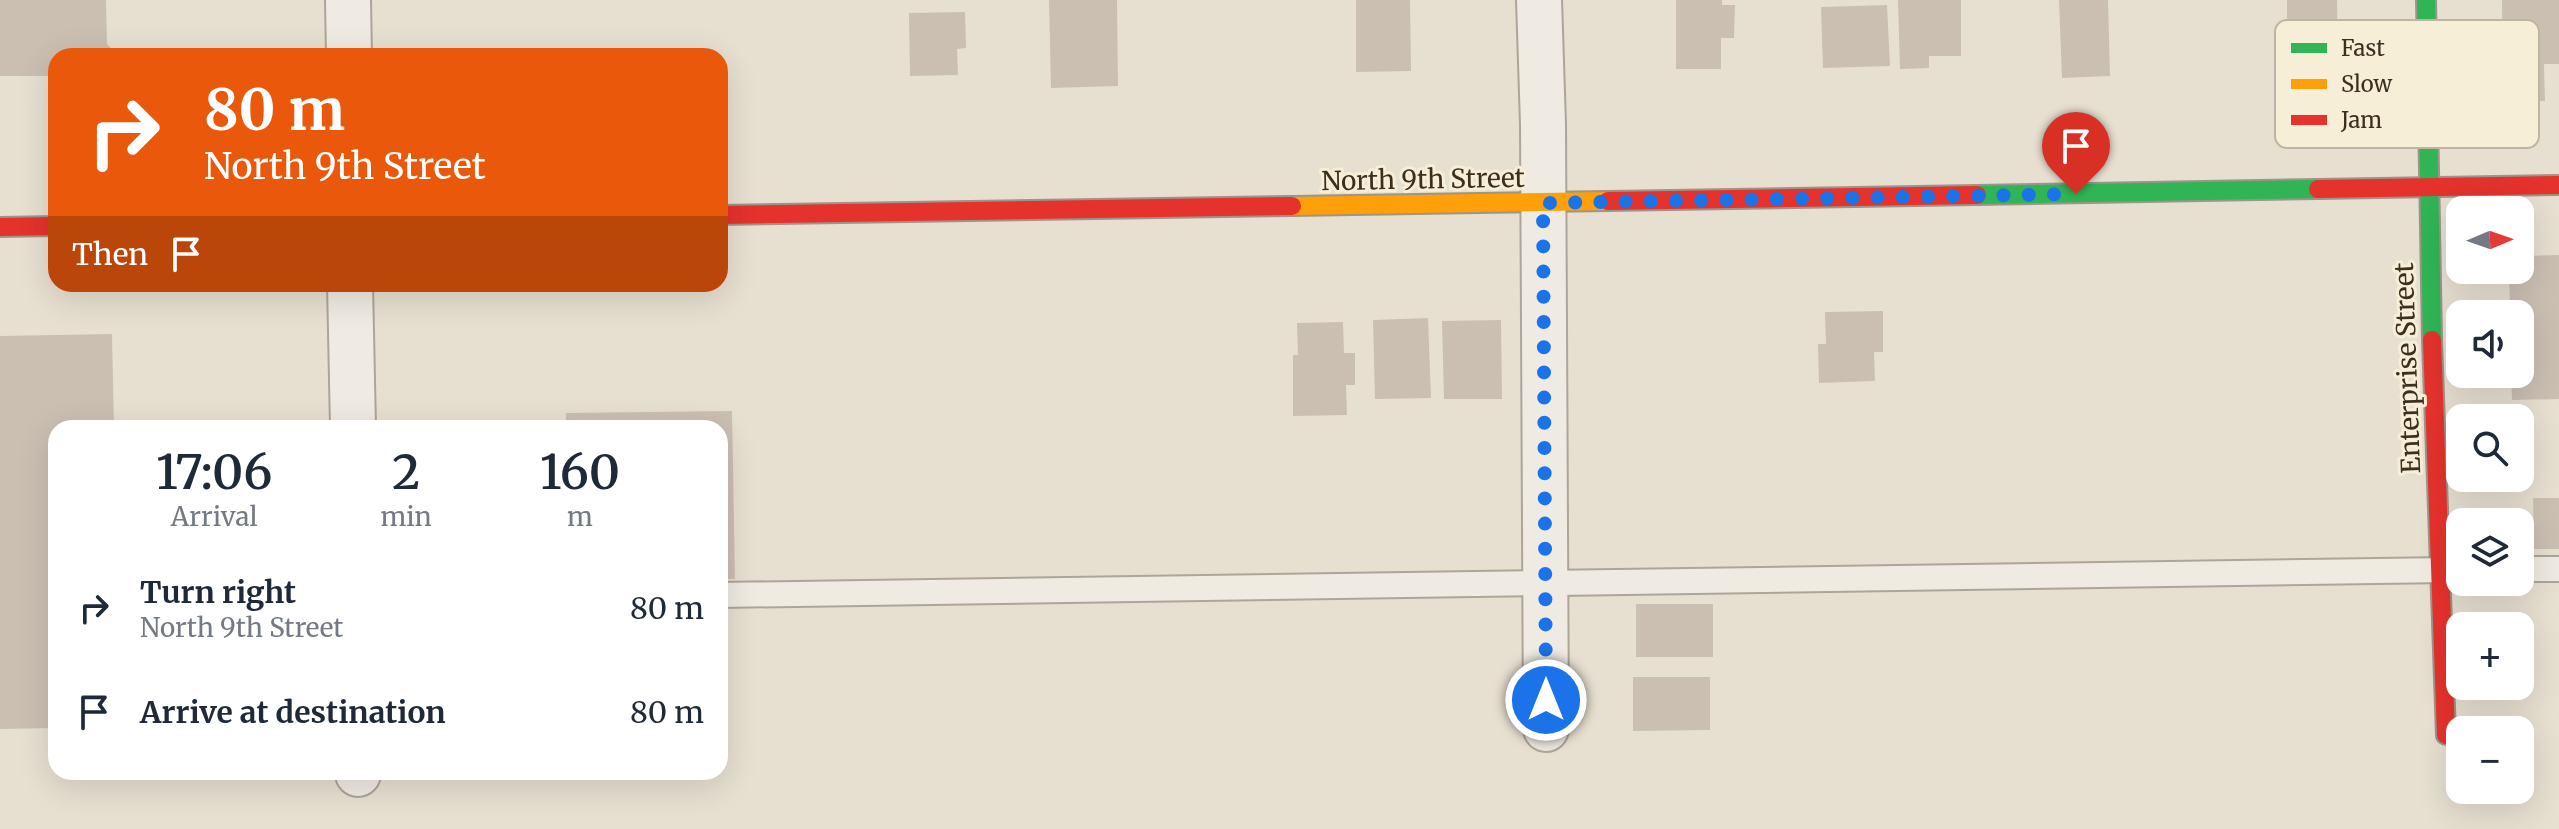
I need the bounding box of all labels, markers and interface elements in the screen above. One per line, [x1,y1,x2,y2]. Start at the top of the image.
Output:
legend [2275,20,2539,148]
text: Fast [2341,34,2385,62]
text: Slow [2341,70,2392,98]
text: 80 m [204,75,345,145]
icon: right [72,80,176,184]
text: Jam [2340,106,2382,134]
pin [2042,112,2110,194]
icon: arrive [2054,124,2098,168]
text: North 9th Street [204,144,486,189]
street label: North 9th Street [1321,161,1525,197]
north arrow [2446,196,2534,284]
map controls [2446,196,2534,804]
icon: arrive [164,232,208,276]
text: Then [72,235,148,273]
street label: Enterprise Street [2387,262,2427,474]
button: sound [2446,300,2534,388]
button: search [2446,404,2534,492]
text: 17:06 [156,442,273,502]
text: 2 [392,442,420,502]
text: 160 [540,442,620,502]
text: Arrival [171,500,258,533]
text: min [380,500,432,533]
text: m [567,500,593,533]
button: layers [2446,508,2534,596]
text: Turn right [140,573,296,611]
icon: right [72,586,116,630]
text: 80 m [630,589,704,627]
text: North 9th Street [140,611,344,644]
button: + [2446,612,2534,700]
position arrow [1504,658,1588,742]
icon: arrive [72,690,116,734]
text: Arrive at destination [140,693,446,731]
text: 80 m [630,693,704,731]
button: − [2446,716,2534,804]

